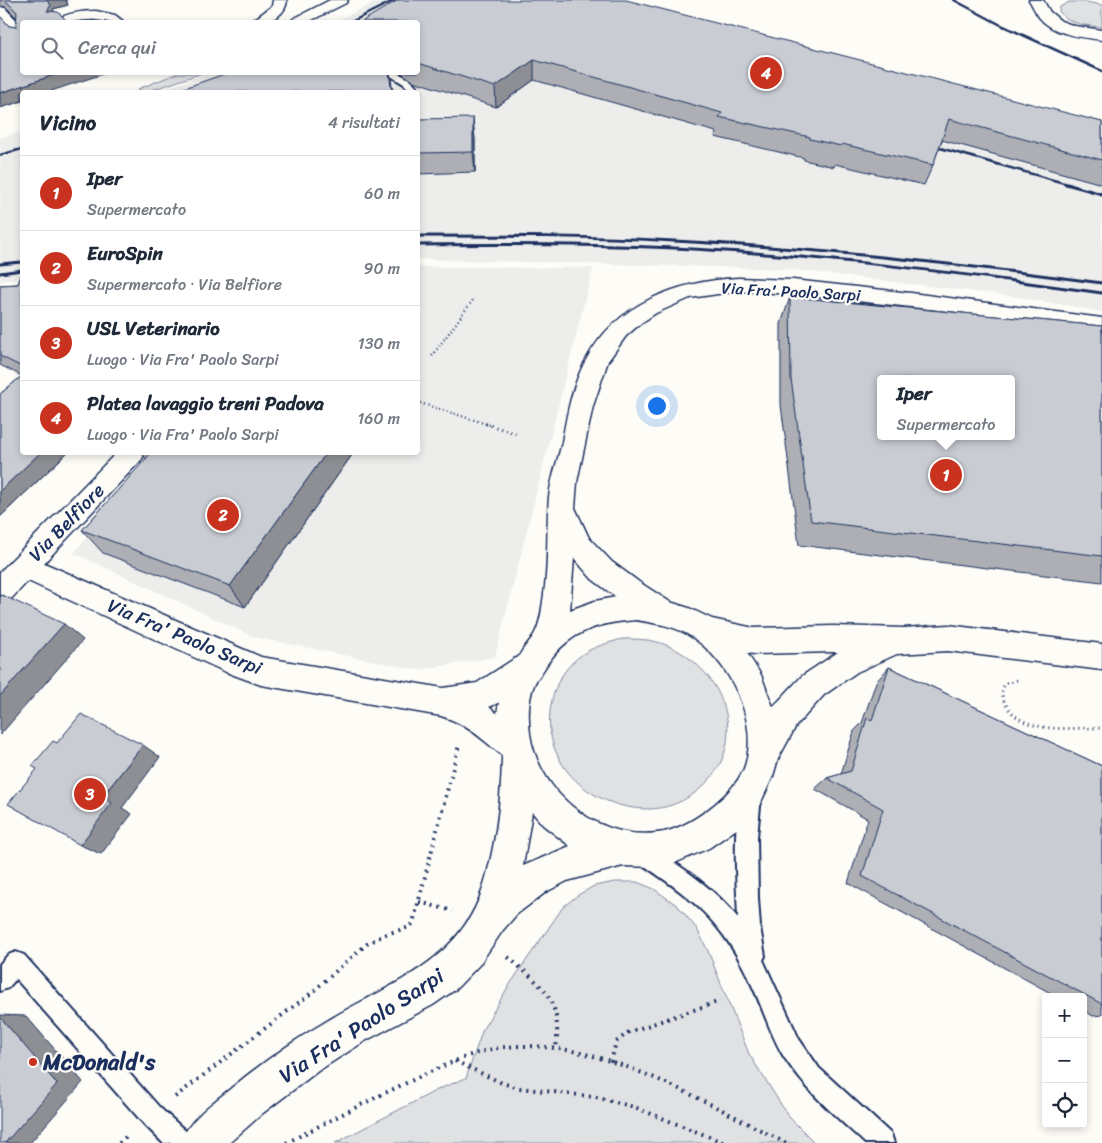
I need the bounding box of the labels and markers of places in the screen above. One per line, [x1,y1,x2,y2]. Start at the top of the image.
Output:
pin: 4 [750,54,782,92]
pin: 1 [930,456,962,494]
pin: 2 [207,496,239,534]
pin: 3 [74,775,106,813]
place label: McDonald's [42,1043,156,1082]
marker: McDonald's [27,1056,39,1068]

